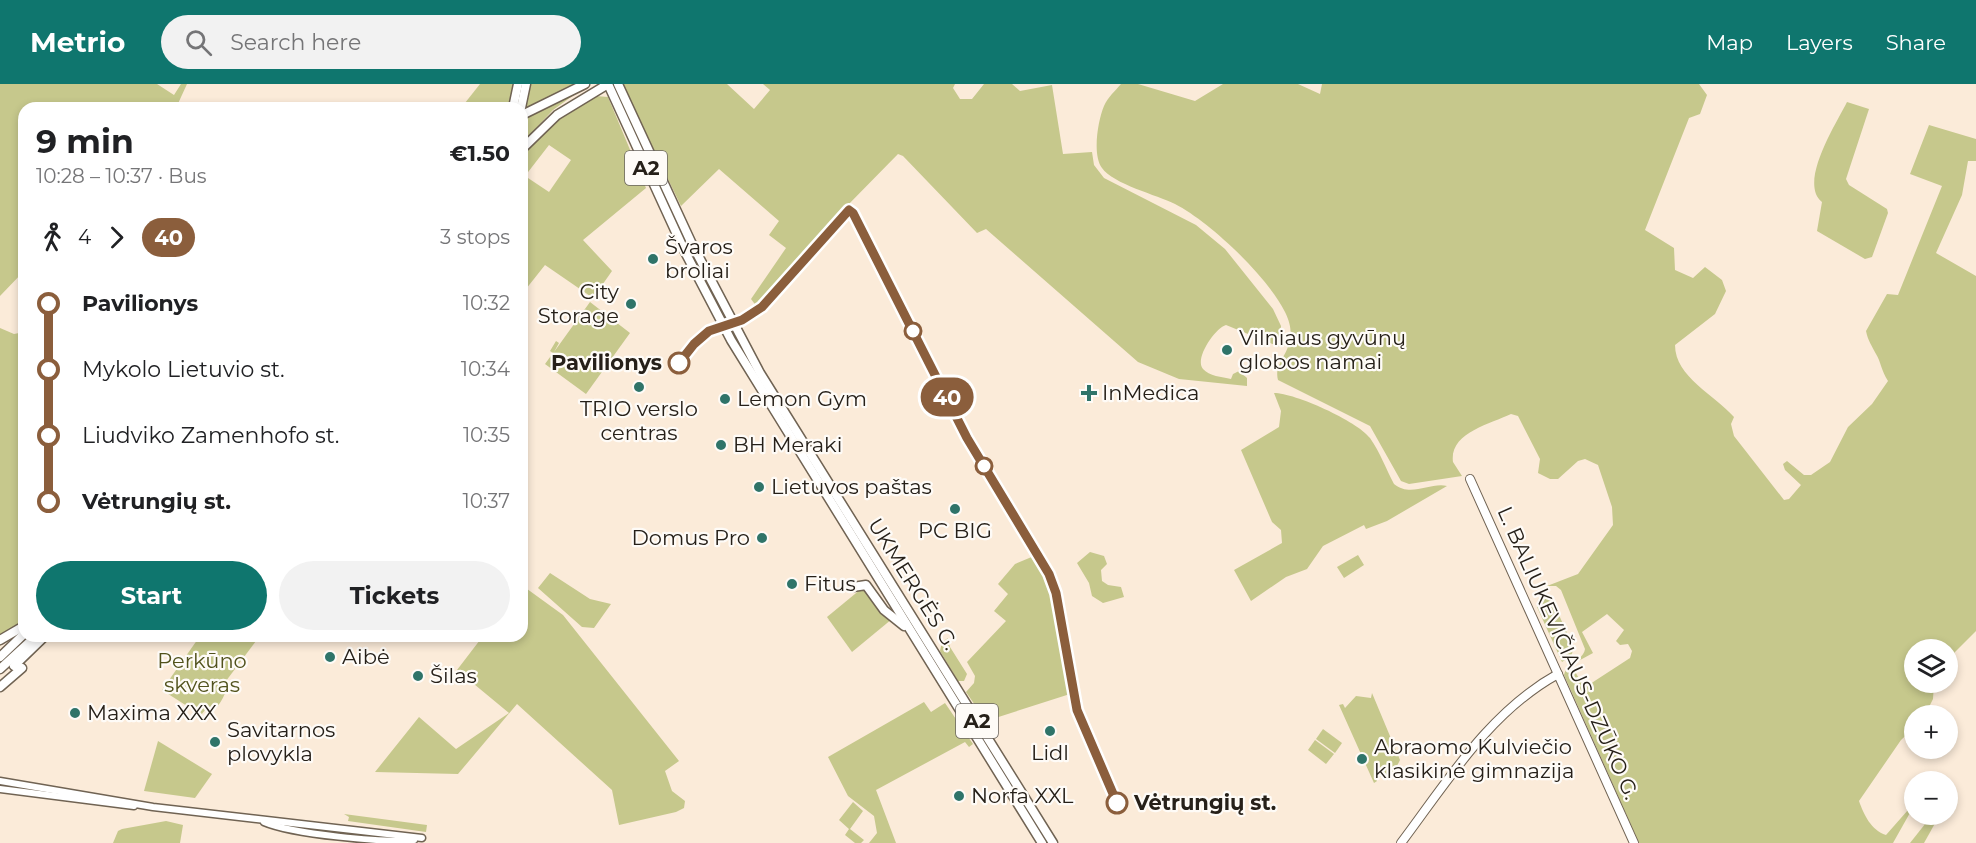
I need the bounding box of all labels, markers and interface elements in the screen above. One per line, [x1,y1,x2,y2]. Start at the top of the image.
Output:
search box [161,15,581,69]
text: Metrio [30,25,125,59]
icon: search [182,26,215,59]
text: Search here [230,29,361,56]
text: Map [1706,30,1753,55]
text: Layers [1786,30,1853,55]
text: Share [1886,30,1946,55]
text: 9 min [36,121,134,161]
text: €1.50 [450,140,510,167]
road number: A2 [625,151,667,185]
text: 10:28 – 10:37 · Bus [36,164,207,188]
icon: walk [36,221,69,254]
icon: forward [100,221,133,254]
text: 4 [78,225,91,249]
text: 40 [154,225,183,250]
text: 3 stops [440,225,510,249]
place label: Švaros broliai [665,234,733,283]
marker: Švaros broliai [646,252,660,266]
place label: City Storage [538,279,620,328]
text: Pavilionys [82,290,198,317]
text: 10:32 [463,291,510,315]
marker: City Storage [624,297,638,311]
unlabelled marker [904,322,922,340]
place label: Vilniaus gyvūnų globos namai [1239,325,1406,374]
marker: Vilniaus gyvūnų globos namai [1220,343,1234,357]
place label: Pavilionys [551,350,662,375]
marker: Pavilionys [668,352,690,374]
text: Mykolo Lietuvio st. [82,356,285,383]
text: 10:34 [461,357,510,381]
line badge: 40 [920,378,974,416]
marker: TRIO verslo centras [632,380,646,394]
place label: InMedica [1102,380,1199,405]
marker: InMedica [1080,384,1098,402]
text: 40 [933,385,961,410]
place label: Lemon Gym [737,386,867,411]
marker: Lemon Gym [718,392,732,406]
place label: TRIO verslo centras [580,396,698,445]
text: Liudviko Zamenhofo st. [82,422,340,449]
text: 10:35 [463,423,510,447]
place label: BH Meraki [733,432,842,457]
marker: BH Meraki [714,438,728,452]
unlabelled marker [975,457,993,475]
place label: Lietuvos paštas [771,474,932,499]
marker: Lietuvos paštas [752,480,766,494]
text: Vėtrungių st. [82,488,231,515]
text: 10:37 [462,489,510,513]
marker: PC BIG [948,502,962,516]
street label: L. BALIUKEVIČIAUS-DZŪKO G. [1492,502,1645,803]
street label: UKMERGĖS G. [863,513,964,654]
place label: PC BIG [918,518,992,543]
place label: Domus Pro [631,525,750,550]
marker: Domus Pro [755,531,769,545]
button: Start [36,561,267,630]
button: Tickets [279,561,510,630]
place label: Fitus [804,571,856,596]
marker: Fitus [785,577,799,591]
map controls [1904,639,1958,825]
button: layers [1904,639,1958,693]
place label: Aibė [342,644,390,669]
park label: Perkūno skveras [157,648,247,697]
marker: Aibė [323,650,337,664]
place label: Šilas [430,663,477,688]
marker: Šilas [411,669,425,683]
place label: Maxima XXX [87,700,217,725]
road number: A2 [956,704,998,738]
button: + [1904,705,1958,759]
marker: Maxima XXX [68,706,82,720]
place label: Savitarnos plovykla [227,717,335,766]
marker: Lidl [1043,724,1057,738]
place label: Abraomo Kulviečio klasikinė gimnazija [1374,734,1575,783]
marker: Savitarnos plovykla [208,735,222,749]
place label: Lidl [1031,740,1069,765]
marker: Abraomo Kulviečio klasikinė gimnazija [1355,752,1369,766]
button: − [1904,771,1958,825]
place label: Norfa XXL [971,783,1074,808]
marker: Norfa XXL [952,789,966,803]
place label: Vėtrungių st. [1133,790,1276,815]
marker: Vėtrungių st. [1106,792,1128,814]

